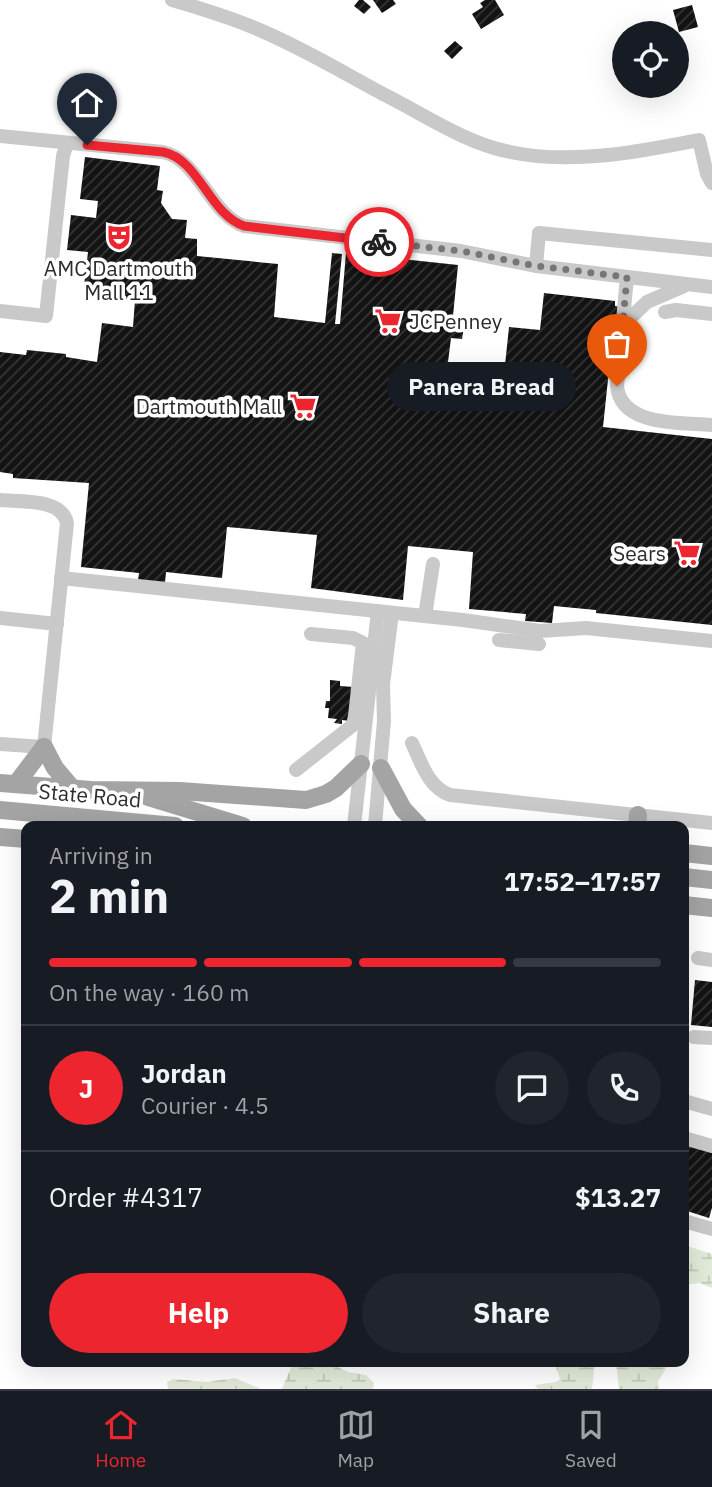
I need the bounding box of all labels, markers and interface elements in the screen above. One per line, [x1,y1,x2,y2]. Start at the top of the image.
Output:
map controls [612,21,689,98]
button: locate [612,21,689,98]
pin [57,73,117,145]
icon: home [68,84,106,122]
courier [344,207,414,277]
theatre icon: AMC Dartmouth Mall 11 [104,222,134,252]
icon: bike [360,223,398,261]
place label: AMC Dartmouth Mall 11 [44,254,194,306]
supermarket icon: JCPenney [373,306,403,336]
place label: JCPenney [409,307,503,335]
pin [587,314,647,386]
icon: bag [598,325,636,363]
callout: Panera Bread [386,362,575,410]
text: Panera Bread [408,371,555,401]
supermarket icon: Dartmouth Mall [288,391,318,421]
place label: Dartmouth Mall [136,392,282,420]
supermarket icon: Sears [672,538,702,568]
place label: Sears [613,539,666,567]
street label: State Road [38,777,142,813]
text: Arriving in [49,840,153,870]
text: 17:52–17:57 [504,864,661,898]
text: 2 min [49,866,169,926]
text: On the way · 160 m [49,977,249,1007]
button: chat [495,1051,569,1125]
button: phone [587,1051,661,1125]
text: Jordan [141,1056,227,1090]
text: J [79,1071,93,1105]
text: Courier · 4.5 [141,1090,269,1120]
text: Order #4317 [49,1180,203,1214]
text: $13.27 [575,1180,661,1214]
button: Help [49,1273,348,1353]
button: Share [362,1273,661,1353]
tab: Home [95,1406,146,1472]
tab: Map [337,1406,375,1472]
tab: Saved [565,1406,617,1472]

